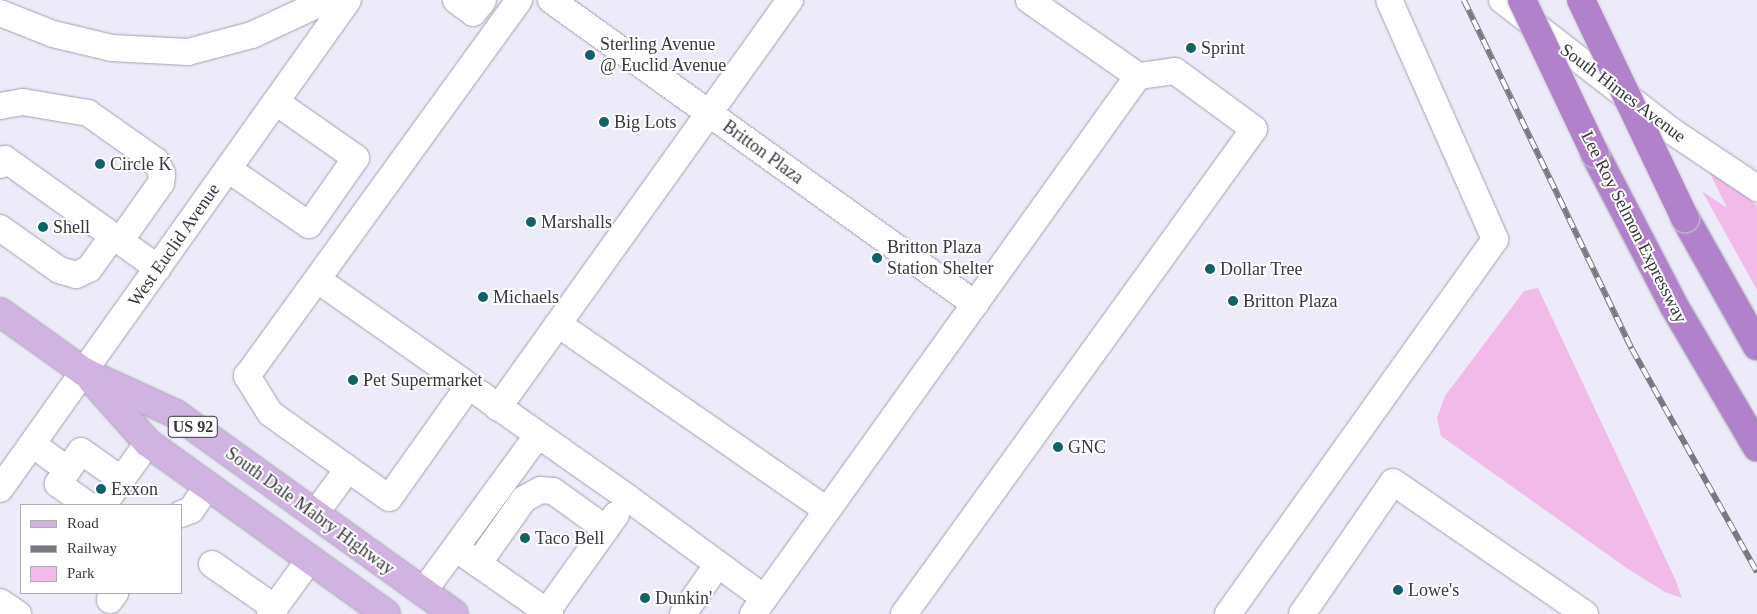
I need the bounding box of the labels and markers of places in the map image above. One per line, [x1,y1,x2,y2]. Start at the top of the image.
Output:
place label: Sterling Avenue @ Euclid Avenue [600,34,727,76]
place label: Sprint [1201,37,1245,59]
marker: Sprint [1185,42,1197,54]
marker: Sterling Avenue @ Euclid Avenue [584,49,596,61]
place label: Big Lots [614,111,677,133]
marker: Big Lots [598,116,610,128]
place label: Circle K [110,153,171,175]
marker: Circle K [94,158,106,170]
place label: Marshalls [541,211,612,233]
place label: Shell [53,216,90,238]
marker: Marshalls [525,216,537,228]
marker: Shell [37,221,49,233]
place label: Britton Plaza Station Shelter [887,237,993,280]
marker: Britton Plaza Station Shelter [871,252,883,264]
place label: Dollar Tree [1220,258,1303,280]
marker: Dollar Tree [1204,263,1216,275]
place label: Michaels [493,286,559,308]
place label: Britton Plaza [1243,290,1337,312]
marker: Michaels [477,291,489,303]
marker: Britton Plaza [1227,295,1239,307]
place label: Pet Supermarket [363,369,482,391]
marker: Pet Supermarket [347,374,359,386]
place label: GNC [1068,436,1106,458]
marker: GNC [1052,441,1064,453]
place label: Exxon [111,478,158,500]
marker: Exxon [95,483,107,495]
place label: Taco Bell [535,527,604,549]
marker: Taco Bell [519,532,531,544]
place label: Lowe's [1408,579,1459,601]
marker: Lowe's [1392,584,1404,596]
place label: Dunkin' [655,587,712,609]
marker: Dunkin' [639,592,651,604]

